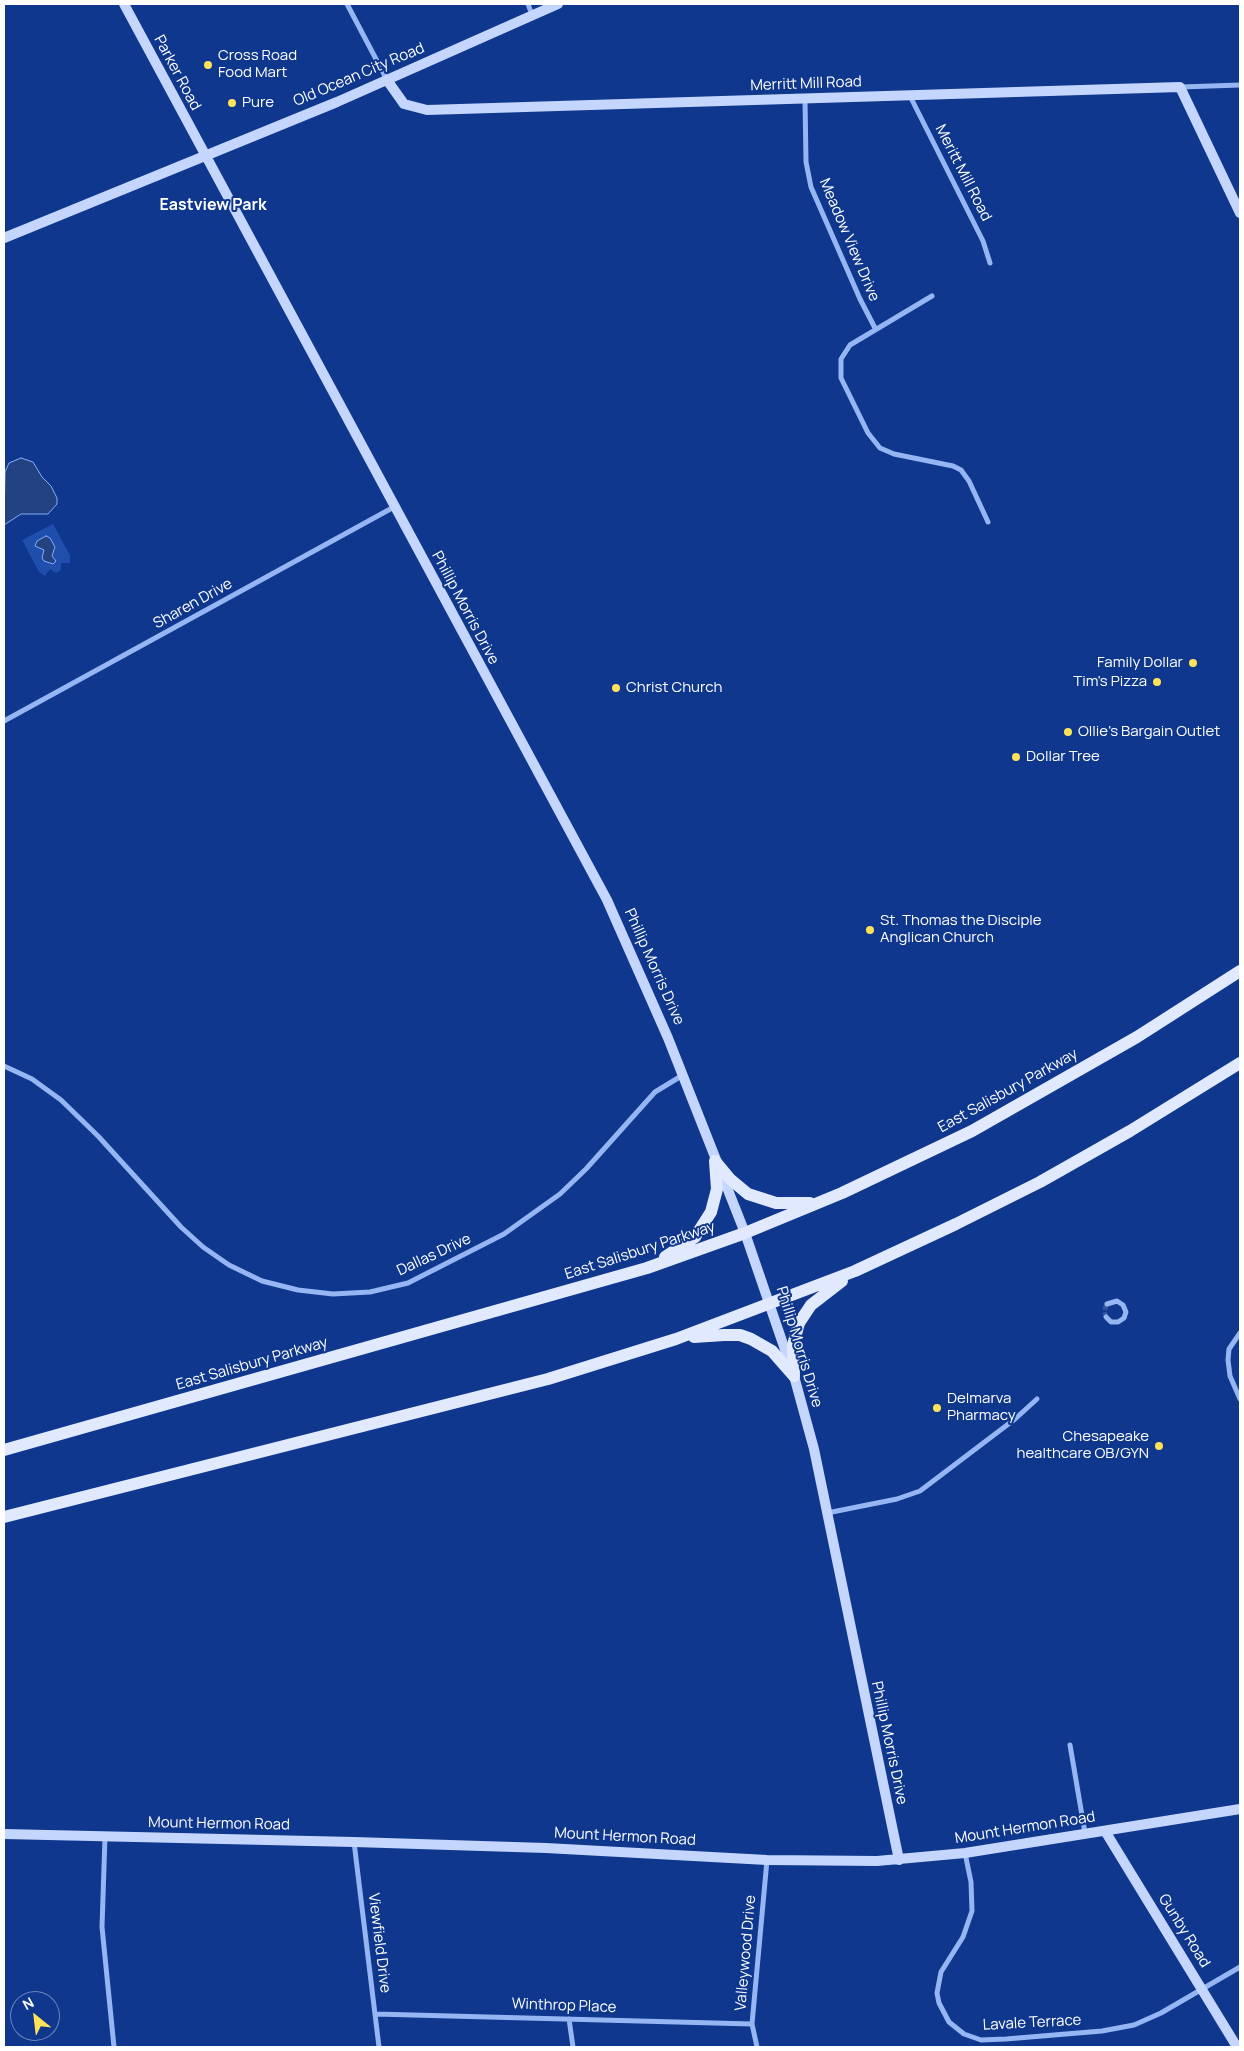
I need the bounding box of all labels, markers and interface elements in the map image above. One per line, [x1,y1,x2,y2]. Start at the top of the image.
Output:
street label: Parker Road [150,32,204,114]
street label: Old Ocean City Road [291,39,427,111]
place label: Cross Road Food Mart [218,47,297,82]
marker: Cross Road Food Mart [202,59,214,71]
street label: Merritt Mill Road [750,73,862,95]
place label: Pure [242,94,274,112]
marker: Pure [226,97,238,109]
street label: Meritt Mill Road [931,122,995,224]
street label: Meadow View Drive [815,176,883,304]
district label: Eastview Park [159,196,267,216]
street label: Phillip Morris Drive [428,548,502,668]
street label: Sharen Drive [150,575,236,633]
place label: Family Dollar [1097,654,1183,672]
marker: Family Dollar [1187,657,1199,669]
place label: Tim's Pizza [1073,673,1147,691]
marker: Tim's Pizza [1151,676,1163,688]
place label: Christ Church [626,679,722,697]
marker: Christ Church [610,682,622,694]
place label: Ollie's Bargain Outlet [1078,723,1220,741]
marker: Ollie's Bargain Outlet [1062,726,1074,738]
place label: Dollar Tree [1026,748,1100,766]
marker: Dollar Tree [1010,751,1022,763]
street label: Phillip Morris Drive [620,906,688,1028]
place label: St. Thomas the Disciple Anglican Church [880,912,1042,947]
marker: St. Thomas the Disciple Anglican Church [864,924,876,936]
street label: East Salisbury Parkway [935,1045,1081,1137]
street label: East Salisbury Parkway [563,1218,717,1284]
street label: Dallas Drive [394,1230,474,1280]
street label: Phillip Morris Drive [772,1284,826,1410]
street label: East Salisbury Parkway [174,1334,330,1394]
place label: Delmarva Pharmacy [947,1390,1016,1425]
marker: Delmarva Pharmacy [931,1402,943,1414]
place label: Chesapeake healthcare OB/GYN [1017,1428,1149,1463]
marker: Chesapeake healthcare OB/GYN [1153,1440,1165,1452]
street label: Phillip Morris Drive [867,1680,911,1806]
street label: Mount Hermon Road [954,1808,1096,1848]
street label: Mount Hermon Road [148,1814,290,1834]
street label: Mount Hermon Road [554,1824,696,1850]
street label: Gunby Road [1154,1891,1214,1971]
street label: Viewfield Drive [364,1892,394,1994]
street label: Valleywood Drive [732,1894,760,2012]
north arrow [10,1991,60,2041]
text: N [19,1993,37,2014]
street label: Winthrop Place [511,1995,617,2017]
street label: Lavale Terrace [982,2011,1082,2035]

